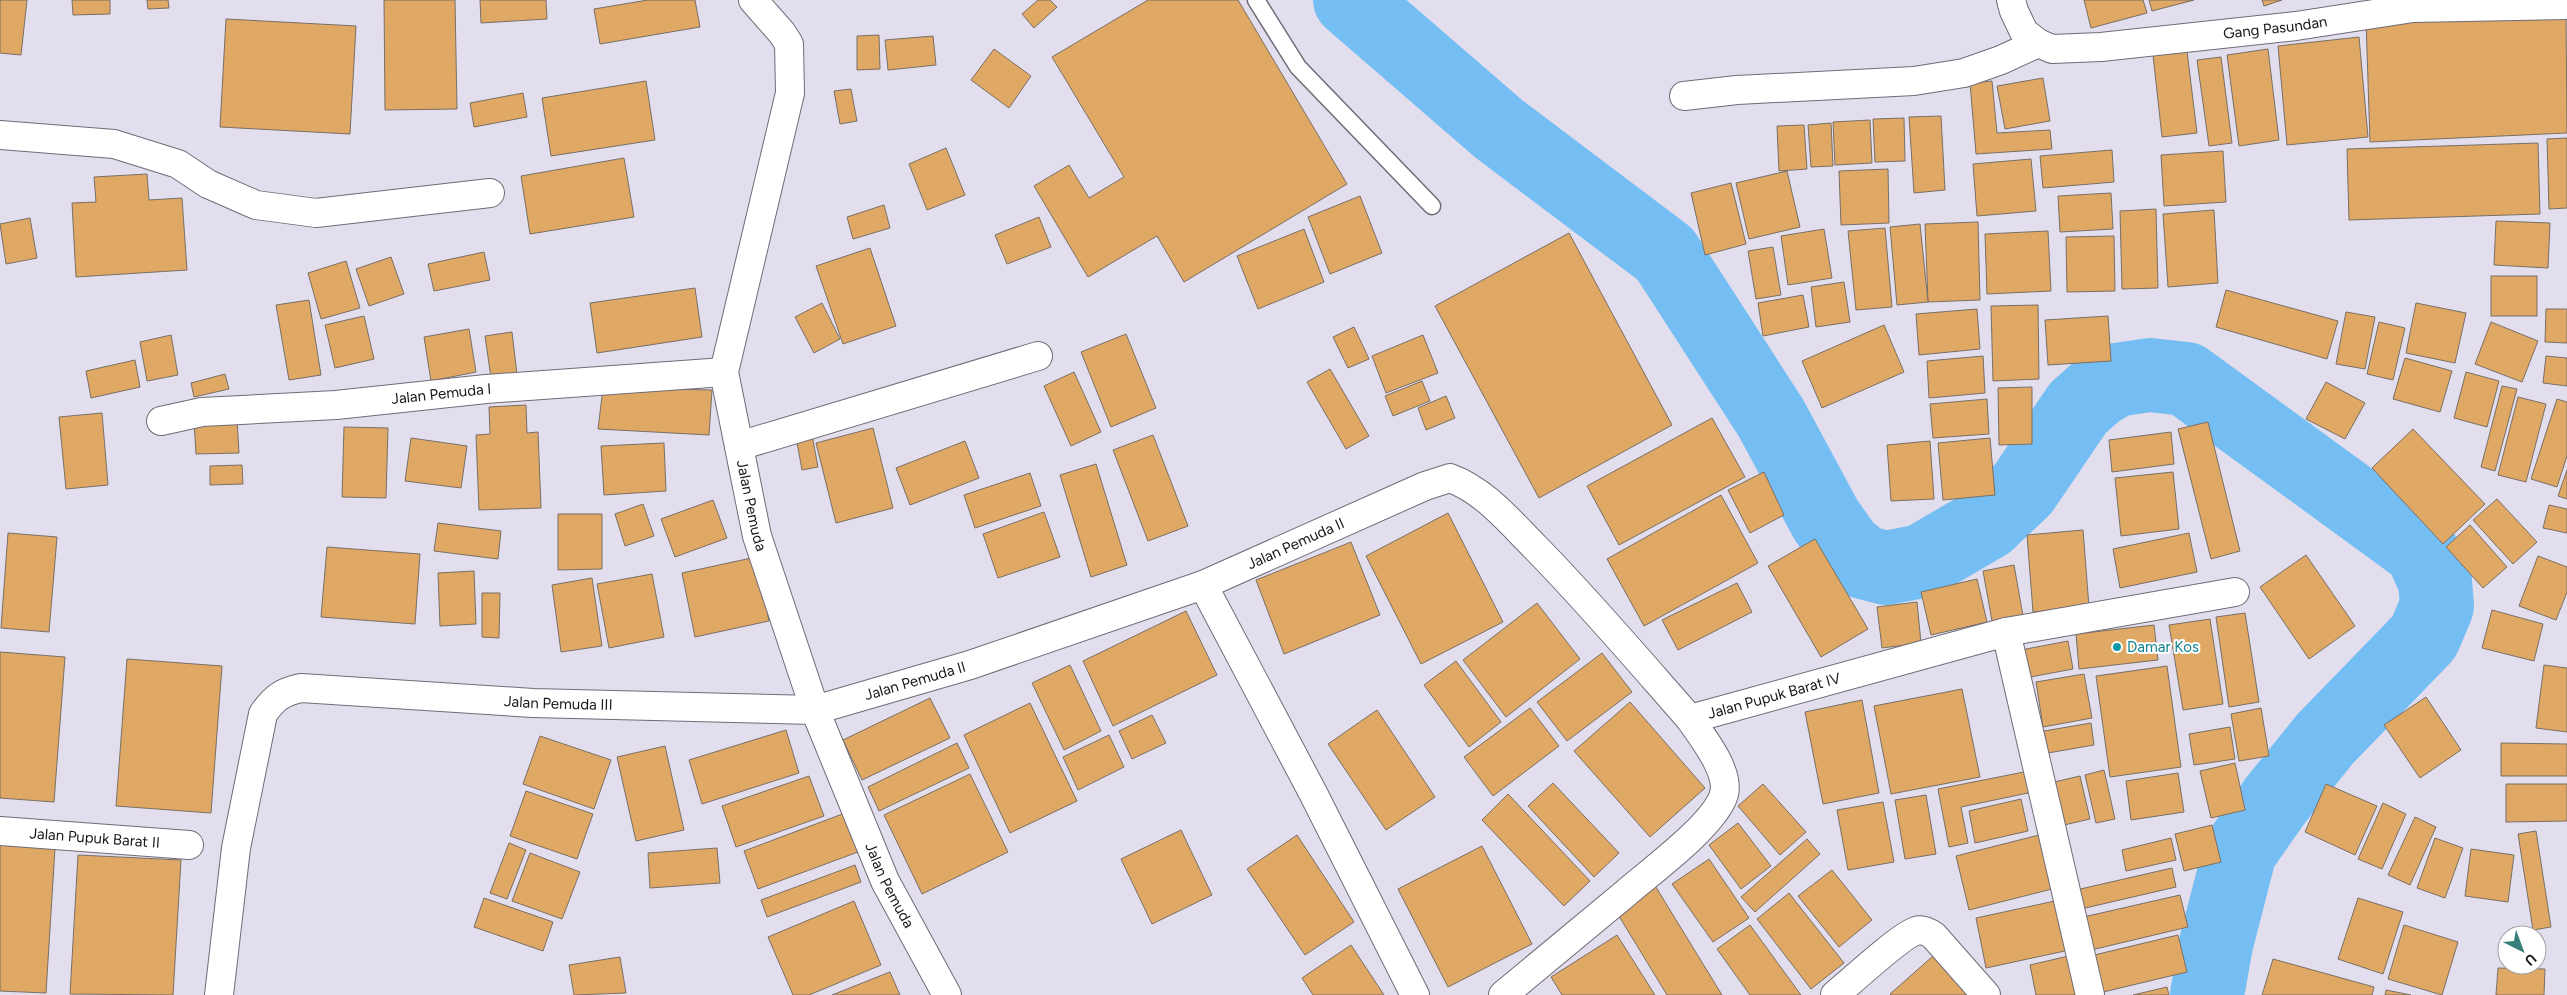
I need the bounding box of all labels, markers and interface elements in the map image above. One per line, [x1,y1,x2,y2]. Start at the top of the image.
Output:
street label: Gang Pasundan [2222,12,2329,43]
street label: Jalan Pemuda I [390,380,492,408]
street label: Jalan Pemuda [733,458,770,553]
street label: Jalan Pemuda II [1244,514,1347,573]
place label: Damar Kos [2127,638,2199,656]
marker: Damar Kos [2111,641,2123,653]
street label: Jalan Pemuda II [862,658,968,704]
street label: Jalan Pupuk Barat IV [1706,669,1843,723]
street label: Jalan Pemuda III [503,692,613,714]
street label: Jalan Pupuk Barat II [29,824,161,852]
street label: Jalan Pemuda [861,840,918,931]
north arrow [2497,925,2547,975]
text: U [2521,950,2540,969]

